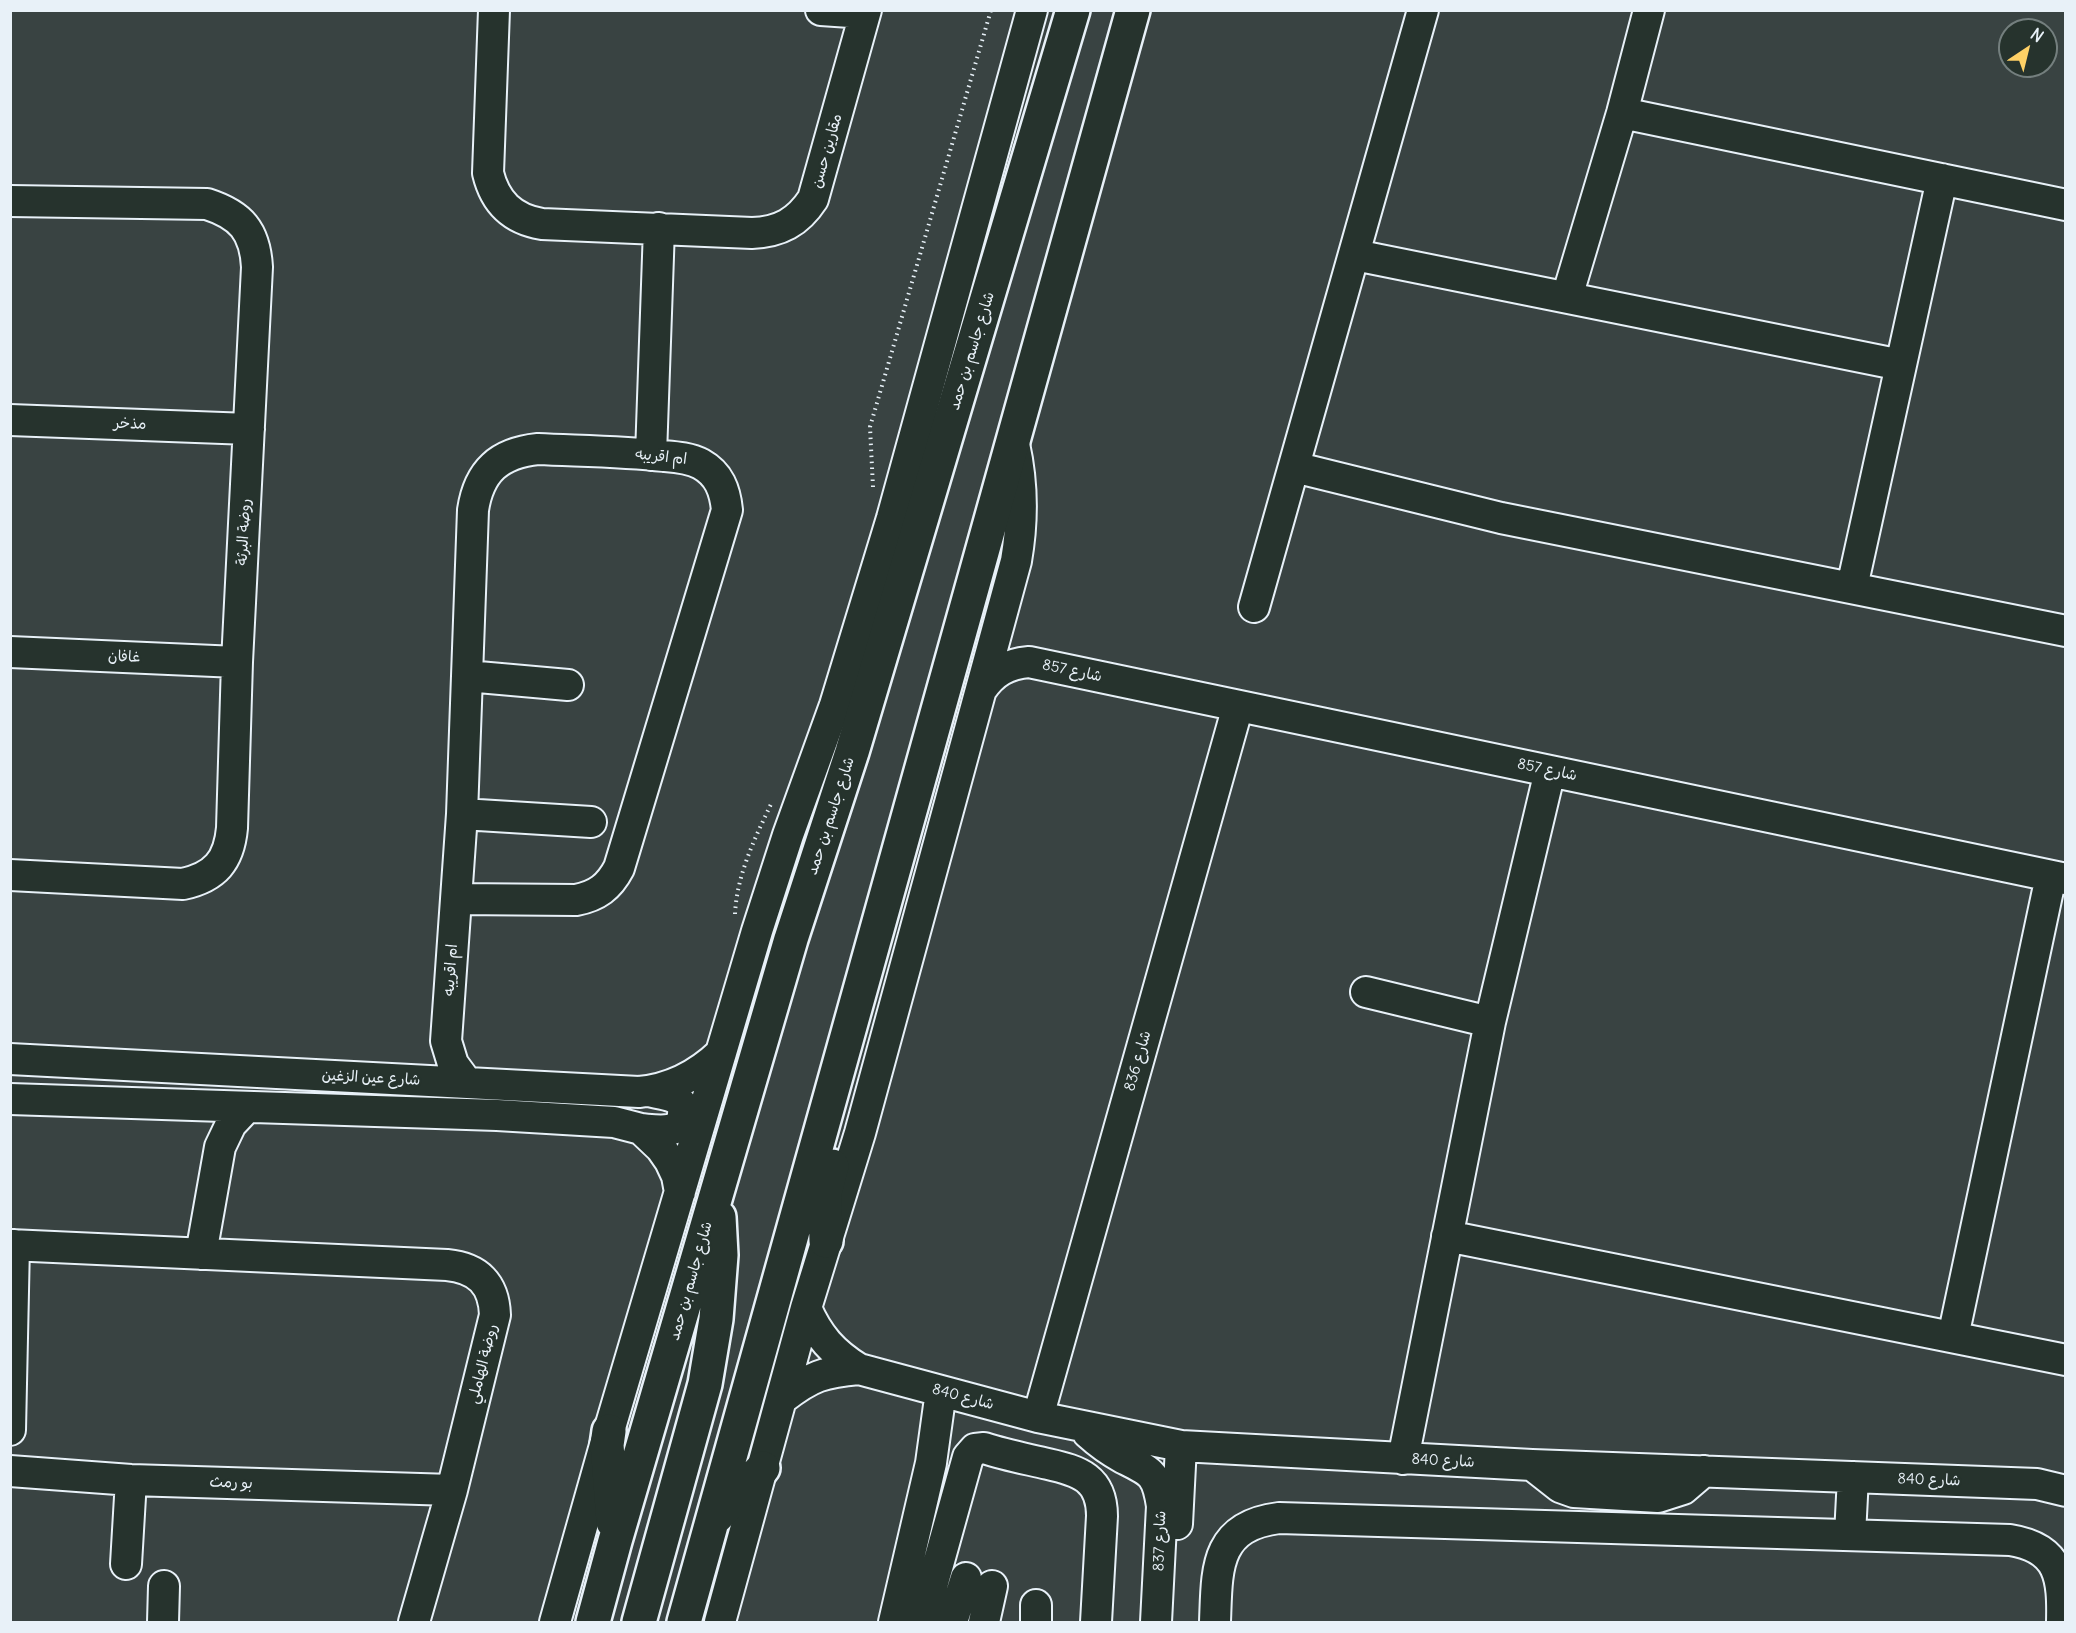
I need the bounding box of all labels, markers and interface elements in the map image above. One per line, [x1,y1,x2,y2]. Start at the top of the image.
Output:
north arrow [1998,18,2058,78]
text: N [2027,24,2047,46]
street label: مقارين حسن [808,112,846,190]
street label: شارع جاسم بن حمد [945,290,999,412]
street label: مذخر [113,414,147,434]
street label: ام اقريبه [634,445,688,469]
street label: روضة البرثة [233,498,255,566]
street label: غافان [108,647,140,667]
street label: شارع 857 [1040,656,1104,686]
street label: شارع جاسم بن حمد [803,755,859,877]
street label: شارع 857 [1515,755,1579,785]
street label: ام اقريبه [440,943,462,997]
street label: شارع 836 [1121,1029,1155,1093]
street label: شارع عين الزغين [321,1066,421,1090]
street label: شارع جاسم بن حمد [665,1220,717,1342]
street label: روضة الهاملي [464,1322,502,1406]
street label: شارع 840 [930,1380,996,1414]
street label: شارع 840 [1411,1450,1475,1472]
street label: شارع 840 [1897,1470,1961,1490]
street label: بو رمث [209,1473,253,1493]
street label: شارع 837 [1150,1510,1170,1572]

